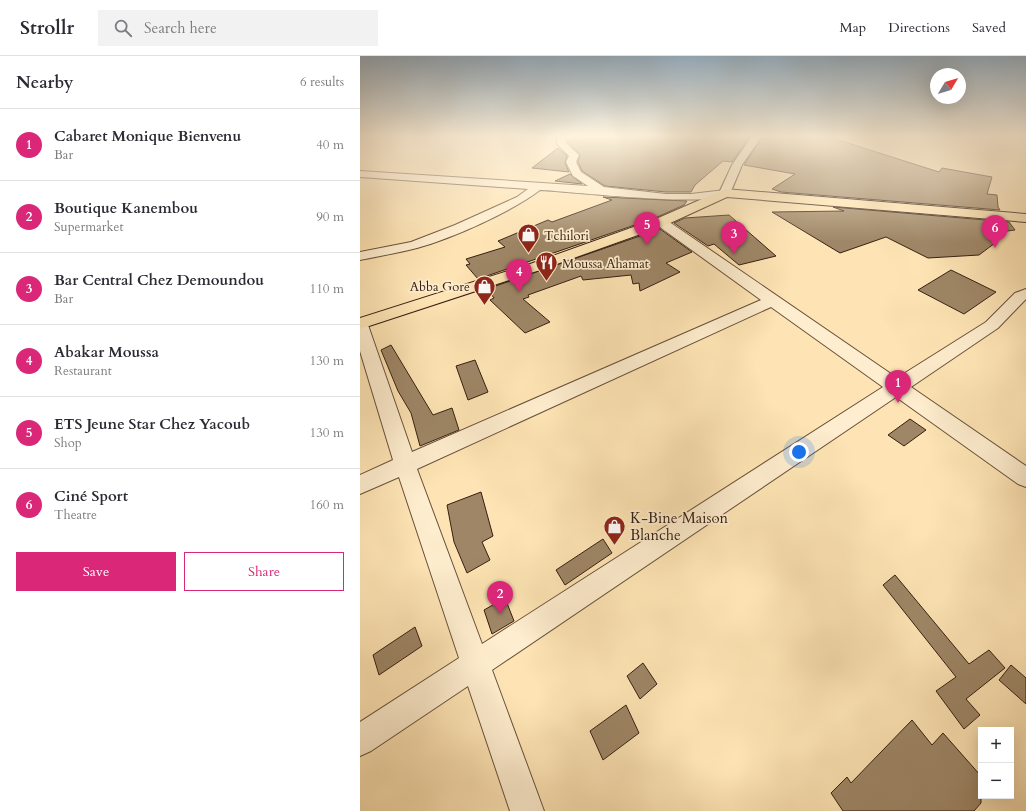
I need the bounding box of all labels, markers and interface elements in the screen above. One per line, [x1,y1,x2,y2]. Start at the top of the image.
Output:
search box [98,10,378,46]
text: Strollr [20,15,74,41]
icon: search [112,17,134,39]
text: Search here [144,18,217,38]
text: Map [840,18,866,37]
text: Directions [888,18,950,37]
text: Saved [972,18,1006,37]
north arrow [930,68,966,104]
text: Nearby [16,71,73,94]
text: 6 results [300,73,344,91]
text: Cabaret Monique Bienvenu [54,126,241,146]
text: 1 [26,136,32,154]
text: 40 m [316,136,344,154]
text: Bar [54,146,73,164]
text: Boutique Kanembou [54,198,198,218]
text: 2 [26,208,32,226]
text: 90 m [316,208,344,226]
pin: 5 [634,212,660,245]
pin: 6 [982,215,1008,248]
text: Supermarket [54,218,124,236]
pin: 3 [721,221,747,254]
shop icon: Tchilori [516,222,542,255]
place label: Tchilori [544,227,589,245]
restaurant icon: Moussa Ahamat [533,250,559,283]
place label: Moussa Ahamat [562,255,649,273]
pin: 4 [506,259,532,292]
text: Bar Central Chez Demoundou [54,270,264,290]
shop icon: Abba Gore [472,273,498,306]
place label: Abba Gore [410,278,470,296]
text: 3 [26,280,32,298]
text: 110 m [310,280,344,298]
text: Bar [54,290,73,308]
text: Abakar Moussa [54,342,159,362]
text: 4 [26,352,32,370]
text: 130 m [310,352,344,370]
text: Restaurant [54,362,112,380]
pin: 1 [885,370,911,403]
text: ETS Jeune Star Chez Yacoub [54,414,250,434]
text: 5 [26,424,32,442]
text: 130 m [310,424,344,442]
text: Shop [54,434,82,452]
your location [789,442,809,462]
text: Ciné Sport [54,486,128,506]
text: 6 [26,496,32,514]
text: 160 m [310,496,344,514]
text: Theatre [54,506,97,524]
place label: K-Bine Maison Blanche [630,508,729,545]
shop icon: K-Bine Maison Blanche [601,514,627,547]
button: Save [16,552,176,591]
button: Share [184,552,344,591]
pin: 2 [487,581,513,614]
map controls [978,727,1014,799]
button: + [978,727,1014,763]
button: − [978,763,1014,799]

